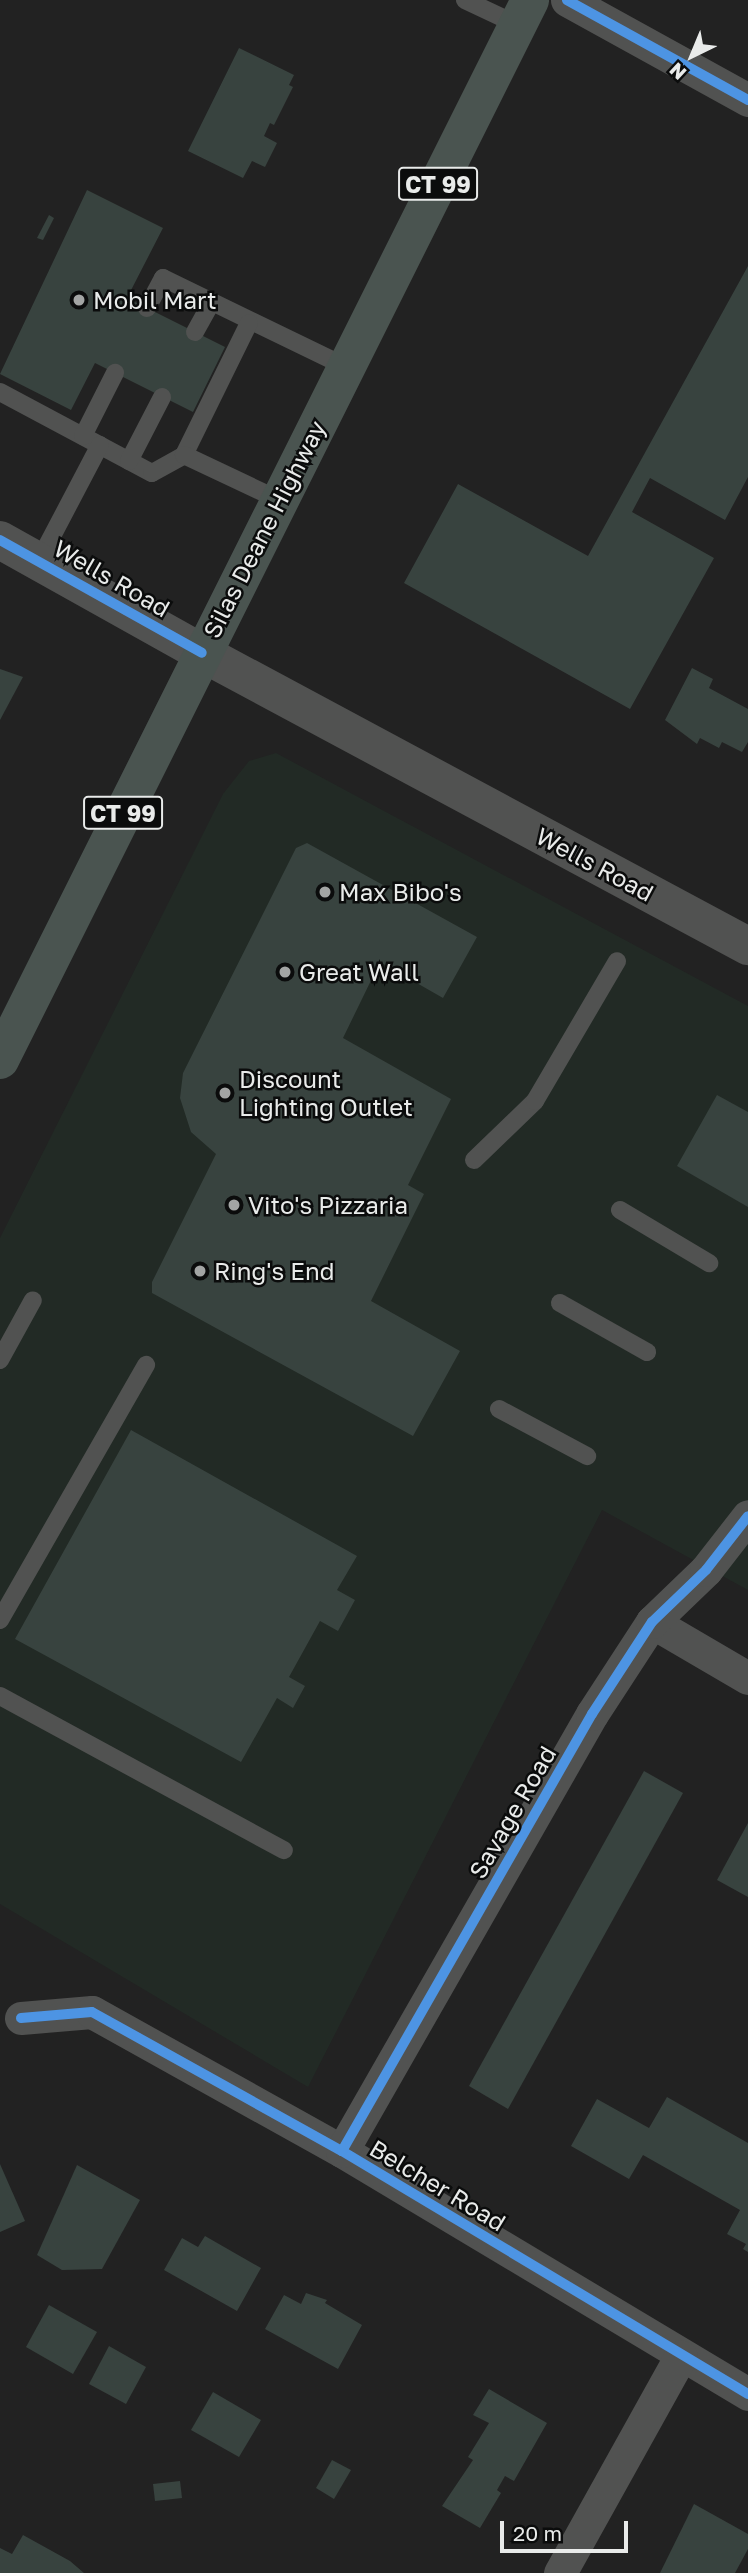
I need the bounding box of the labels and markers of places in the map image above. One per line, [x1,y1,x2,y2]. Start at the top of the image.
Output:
place label: Mobil Mart [93,286,217,314]
marker: Mobil Mart [71,292,87,308]
place label: Max Bibo's [339,878,462,906]
marker: Max Bibo's [317,884,333,900]
place label: Great Wall [299,958,419,986]
marker: Great Wall [277,964,293,980]
place label: Discount Lighting Outlet [239,1065,413,1121]
marker: Discount Lighting Outlet [217,1085,233,1101]
place label: Vito's Pizzaria [248,1191,408,1219]
marker: Vito's Pizzaria [226,1197,242,1213]
place label: Ring's End [214,1257,334,1285]
marker: Ring's End [192,1263,208,1279]

